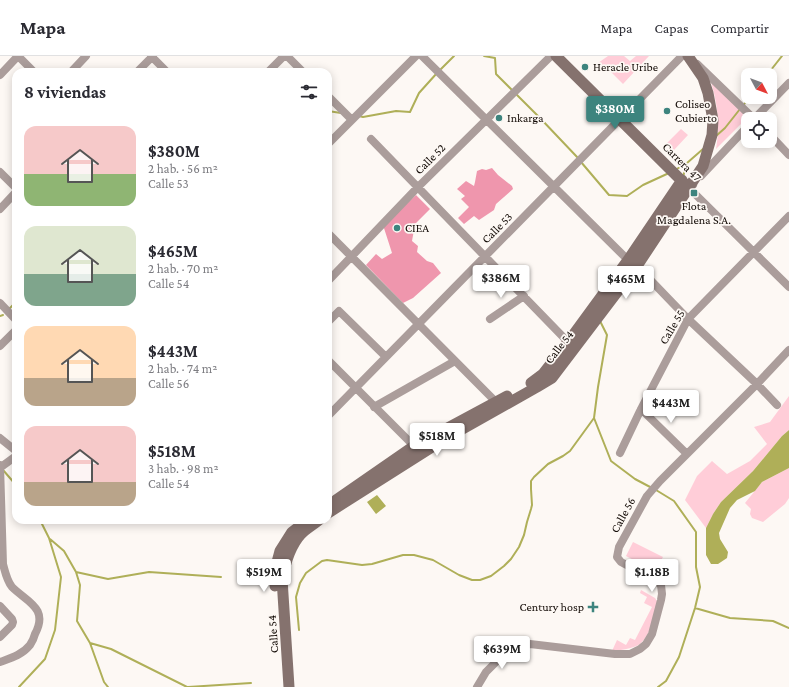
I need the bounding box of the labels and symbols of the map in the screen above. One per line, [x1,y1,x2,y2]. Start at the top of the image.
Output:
place label: Heracle Uribe [593,60,658,74]
marker: Heracle Uribe [580,62,590,72]
north arrow [741,68,777,104]
pin: $380M [587,96,643,130]
place label: Coliseo Cubierto [675,97,717,125]
marker: Coliseo Cubierto [662,106,672,116]
place label: Inkarga [507,111,544,125]
marker: Inkarga [494,113,504,123]
street label: Carrera 47 [660,140,705,185]
street label: Calle 52 [412,141,448,177]
marker: Flota Magdalena S.A. [689,188,699,198]
place label: Flota Magdalena S.A. [657,199,731,227]
street label: Calle 53 [479,210,515,246]
place label: CIEA [405,221,429,235]
marker: CIEA [392,223,402,233]
pin: $386M [473,265,529,299]
pin: $465M [598,266,654,300]
street label: Calle 55 [656,307,688,347]
street label: Calle 54 [542,328,576,366]
pin: $443M [643,390,699,424]
pin: $518M [409,423,465,457]
street label: Calle 56 [608,495,638,535]
pin: $519M [236,559,292,593]
pin: $1.18B [619,559,685,593]
place label: Century hosp [519,600,584,614]
marker: Century hosp [587,601,599,613]
street label: Calle 54 [265,614,281,654]
pin: $639M [474,636,530,670]

